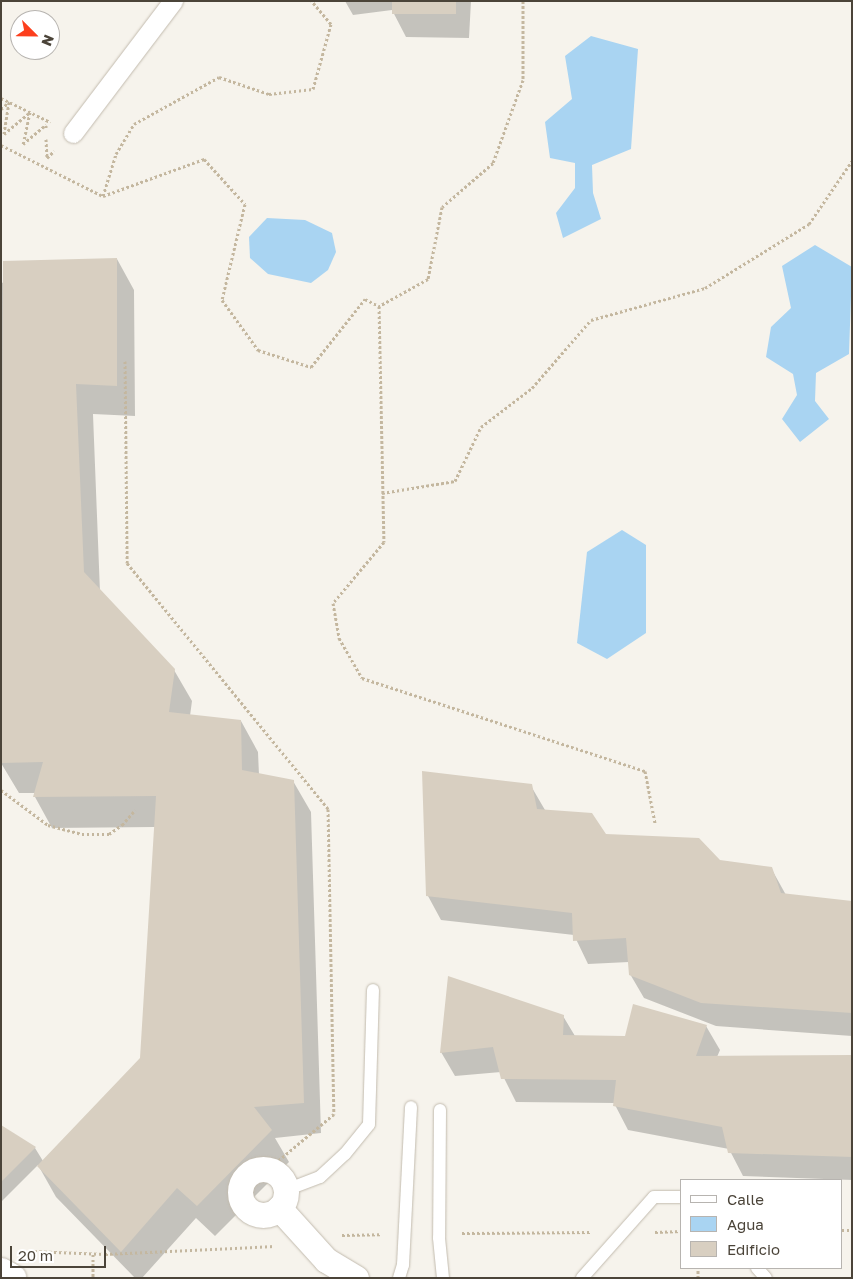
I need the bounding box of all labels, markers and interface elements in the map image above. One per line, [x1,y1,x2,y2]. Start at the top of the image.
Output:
north arrow [10,10,60,60]
text: N [38,32,58,49]
legend [680,1179,843,1269]
text: Calle [727,1190,764,1208]
text: Agua [727,1215,764,1233]
scale bar [12,1236,109,1268]
text: Edificio [727,1240,780,1258]
text: 20 m [18,1246,53,1264]

